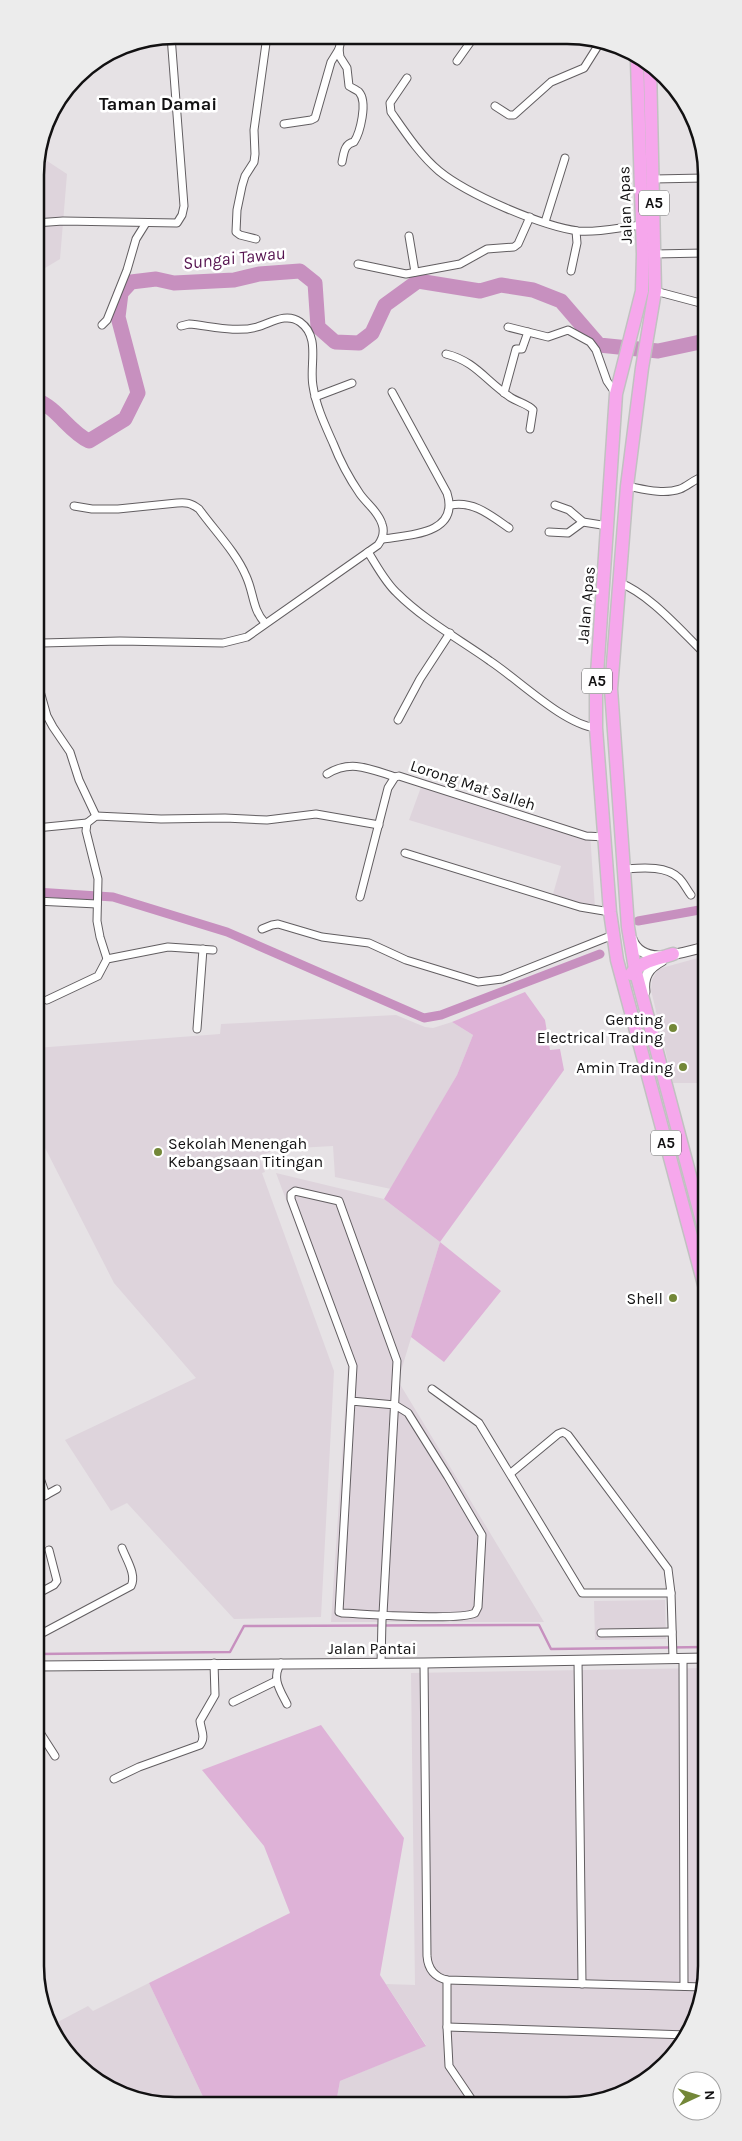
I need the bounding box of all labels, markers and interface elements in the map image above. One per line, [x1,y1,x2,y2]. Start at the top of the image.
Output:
district label: Taman Damai [99,93,217,115]
street label: Jalan Apas [614,166,636,244]
road number: A5 [639,190,669,216]
water label: Sungai Tawau [182,242,286,274]
street label: Jalan Apas [573,565,599,645]
road number: A5 [582,668,612,694]
street label: Lorong Mat Salleh [408,756,538,814]
place label: Genting Electrical Trading [537,1010,663,1047]
marker: Genting Electrical Trading [667,1022,679,1034]
place label: Amin Trading [576,1058,673,1077]
marker: Amin Trading [677,1061,689,1073]
road number: A5 [651,1130,681,1156]
place label: Sekolah Menengah Kebangsaan Titingan [168,1134,323,1171]
marker: Sekolah Menengah Kebangsaan Titingan [152,1146,164,1158]
place label: Shell [626,1289,663,1308]
marker: Shell [667,1292,679,1304]
street label: Jalan Pantai [328,1639,416,1658]
north arrow [672,2071,722,2121]
text: N [701,2090,718,2101]

